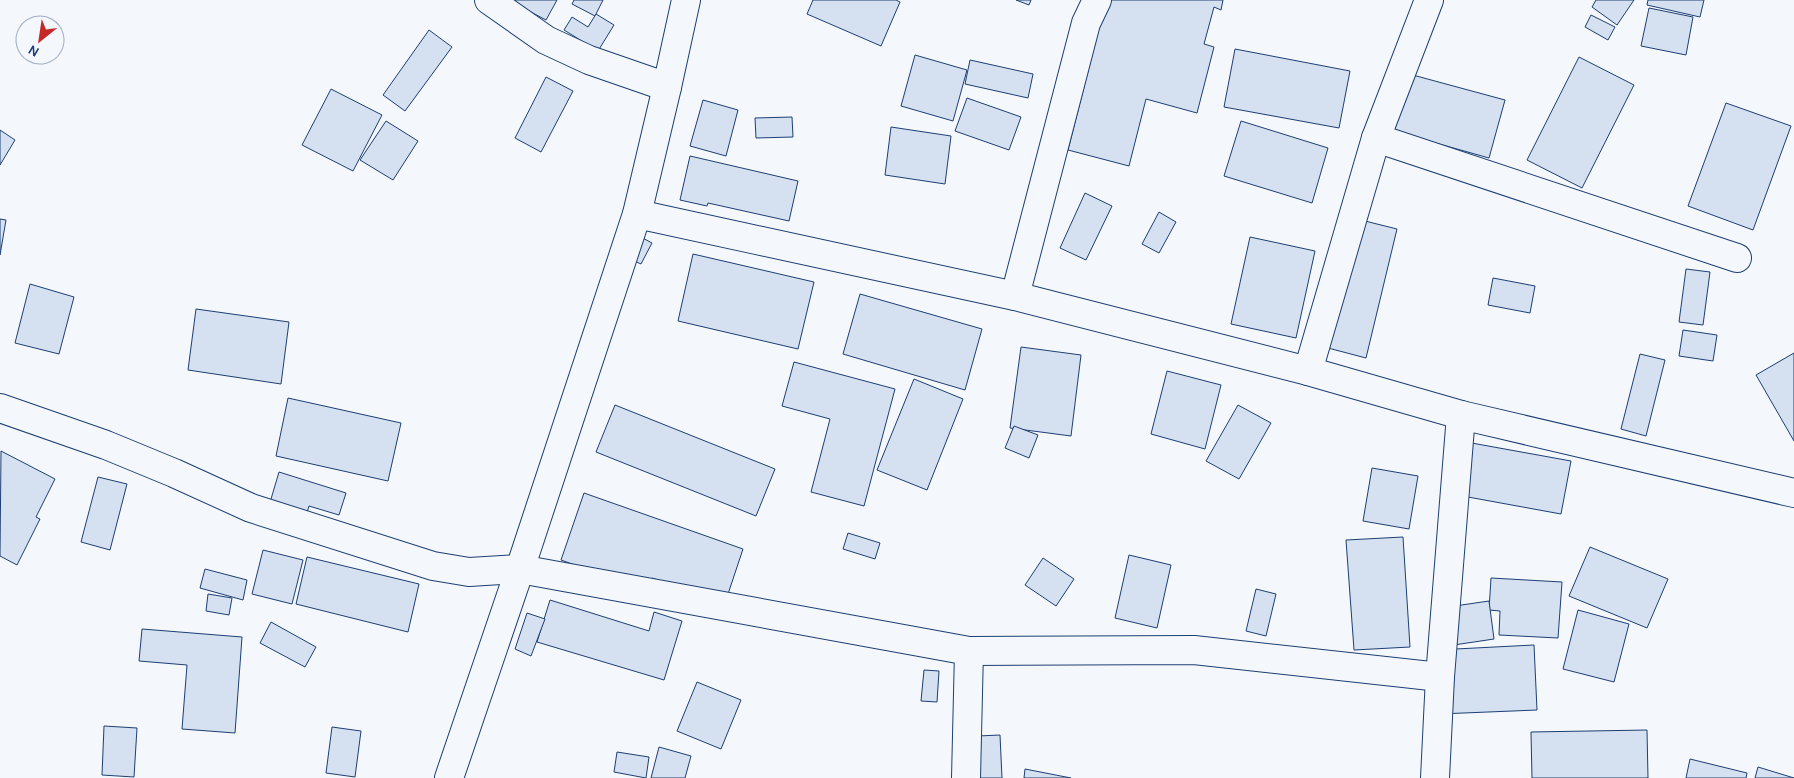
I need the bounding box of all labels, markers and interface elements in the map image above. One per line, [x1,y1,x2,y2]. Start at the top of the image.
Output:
north arrow [15,15,65,65]
text: N [25,41,42,61]

